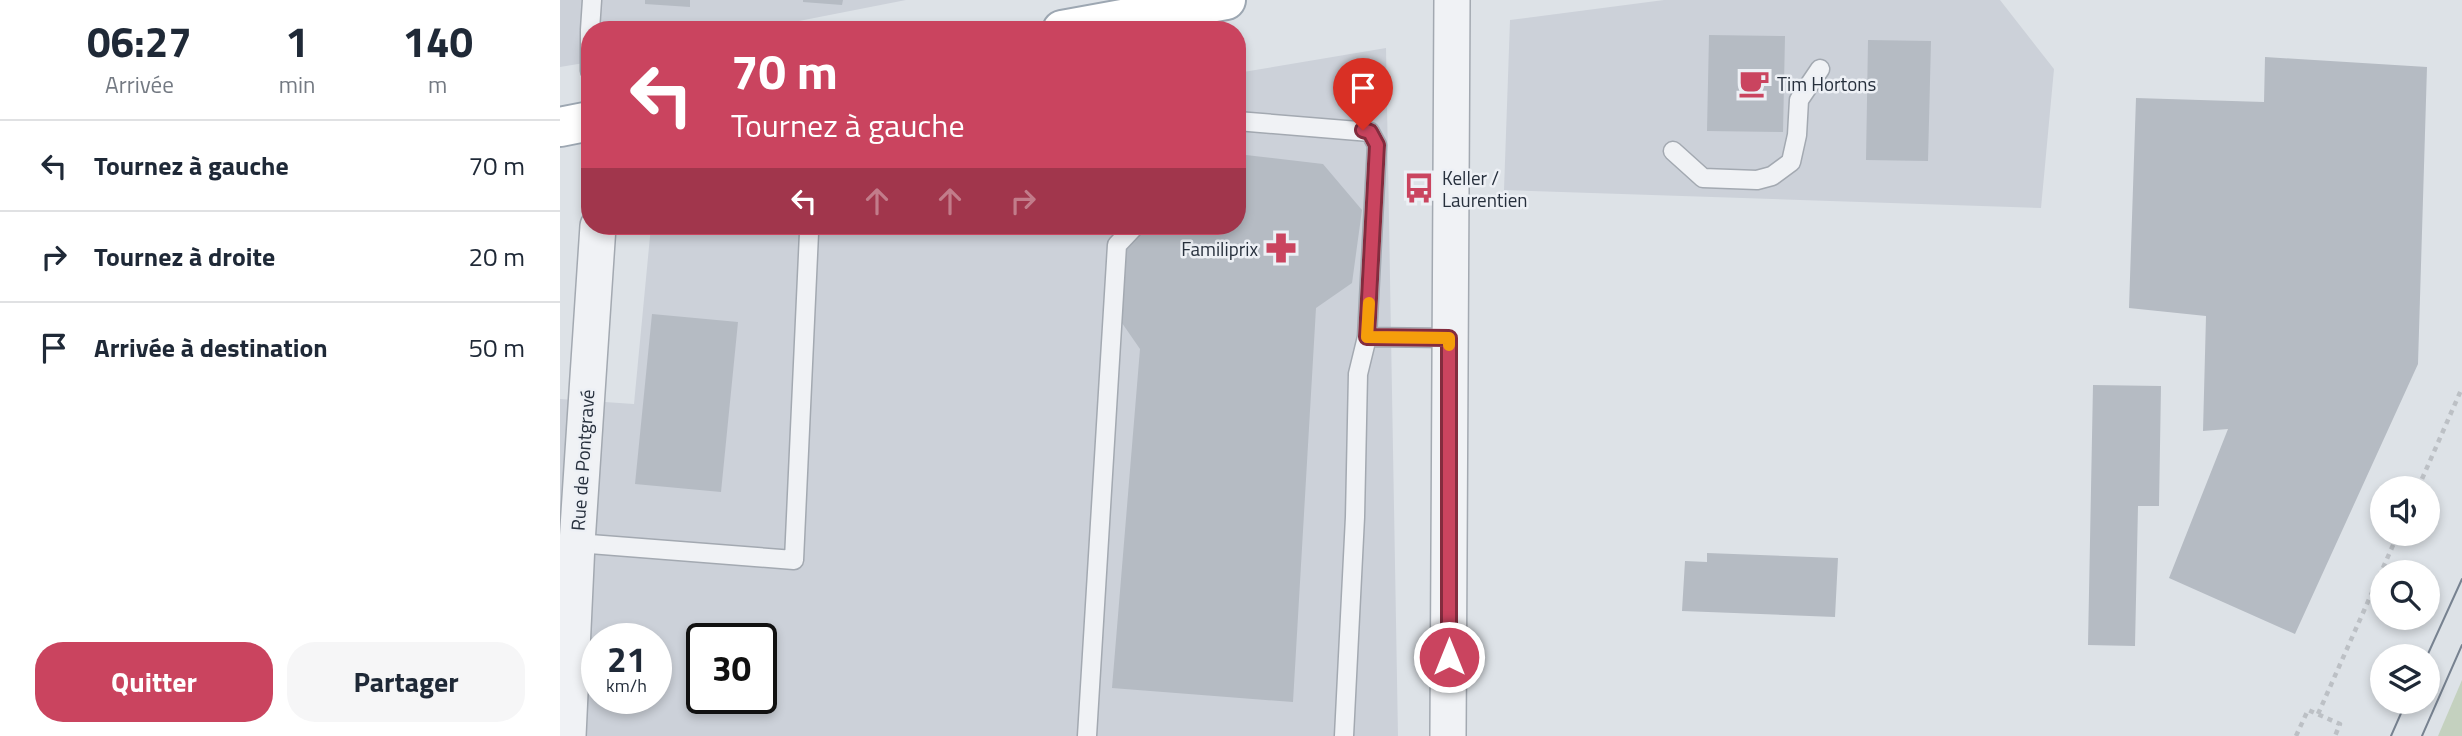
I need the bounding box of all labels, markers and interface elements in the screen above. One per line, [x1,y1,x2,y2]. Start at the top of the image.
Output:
text: 06:27 [87,9,192,73]
text: 1 [285,9,309,73]
text: 140 [402,9,473,73]
text: 70 m [731,33,838,108]
icon: left [616,49,707,140]
pin [1333,58,1393,130]
cafe icon: Tim Hortons [1737,66,1771,100]
text: Arrivée [105,67,174,102]
text: min [279,67,315,102]
text: m [428,67,447,102]
icon: arrive [1344,69,1382,107]
place label: Tim Hortons [1777,69,1876,98]
text: Tournez à gauche [731,101,965,149]
text: Tournez à gauche [94,146,289,185]
text: 70 m [468,146,525,185]
icon: left [35,147,73,185]
place label: Keller / Laurentien [1442,163,1527,214]
bus stop icon: Keller / Laurentien [1402,171,1436,205]
icon: left [785,182,823,220]
icon: ahead [858,182,896,220]
icon: ahead [931,182,969,220]
icon: right [1004,182,1042,220]
pharmacy icon: Familiprix [1264,231,1298,265]
place label: Familiprix [1181,234,1258,263]
text: Tournez à droite [94,237,275,276]
text: 20 m [468,237,525,276]
icon: right [35,238,73,276]
text: Arrivée à destination [94,328,328,367]
text: 50 m [468,328,525,367]
icon: arrive [35,329,73,367]
street label: Rue de Pontgravé [563,388,601,532]
map controls [2370,476,2440,714]
button: sound [2370,476,2440,546]
button: search [2370,560,2440,630]
position arrow [1412,620,1486,694]
speed limit sign: 30 [686,623,777,714]
text: 21 [607,632,646,686]
button: Quitter [35,642,273,722]
button: Partager [287,642,525,722]
button: layers [2370,644,2440,714]
text: km/h [606,672,647,699]

